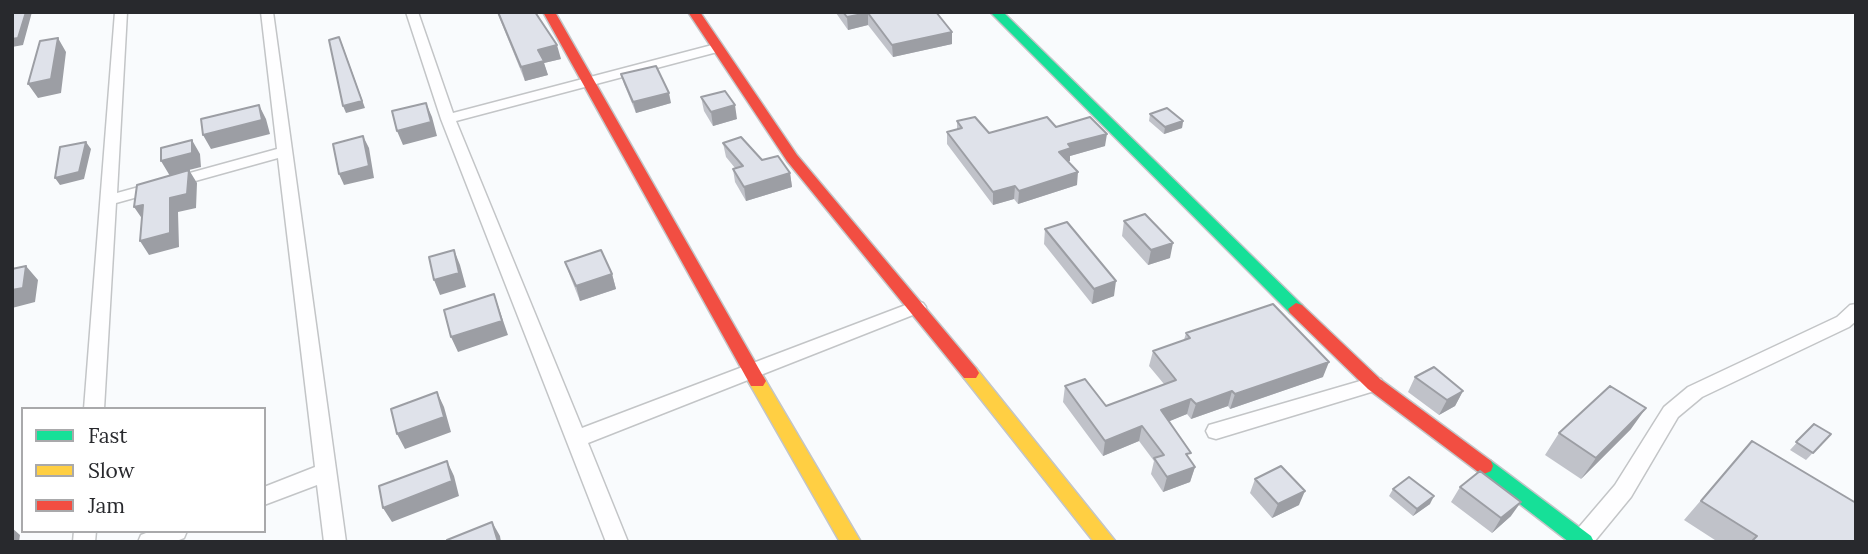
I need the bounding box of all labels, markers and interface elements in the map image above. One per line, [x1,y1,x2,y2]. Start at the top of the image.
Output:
legend [21,407,266,533]
text: Fast [88,422,127,449]
text: Slow [88,457,135,484]
text: Jam [88,492,125,519]

